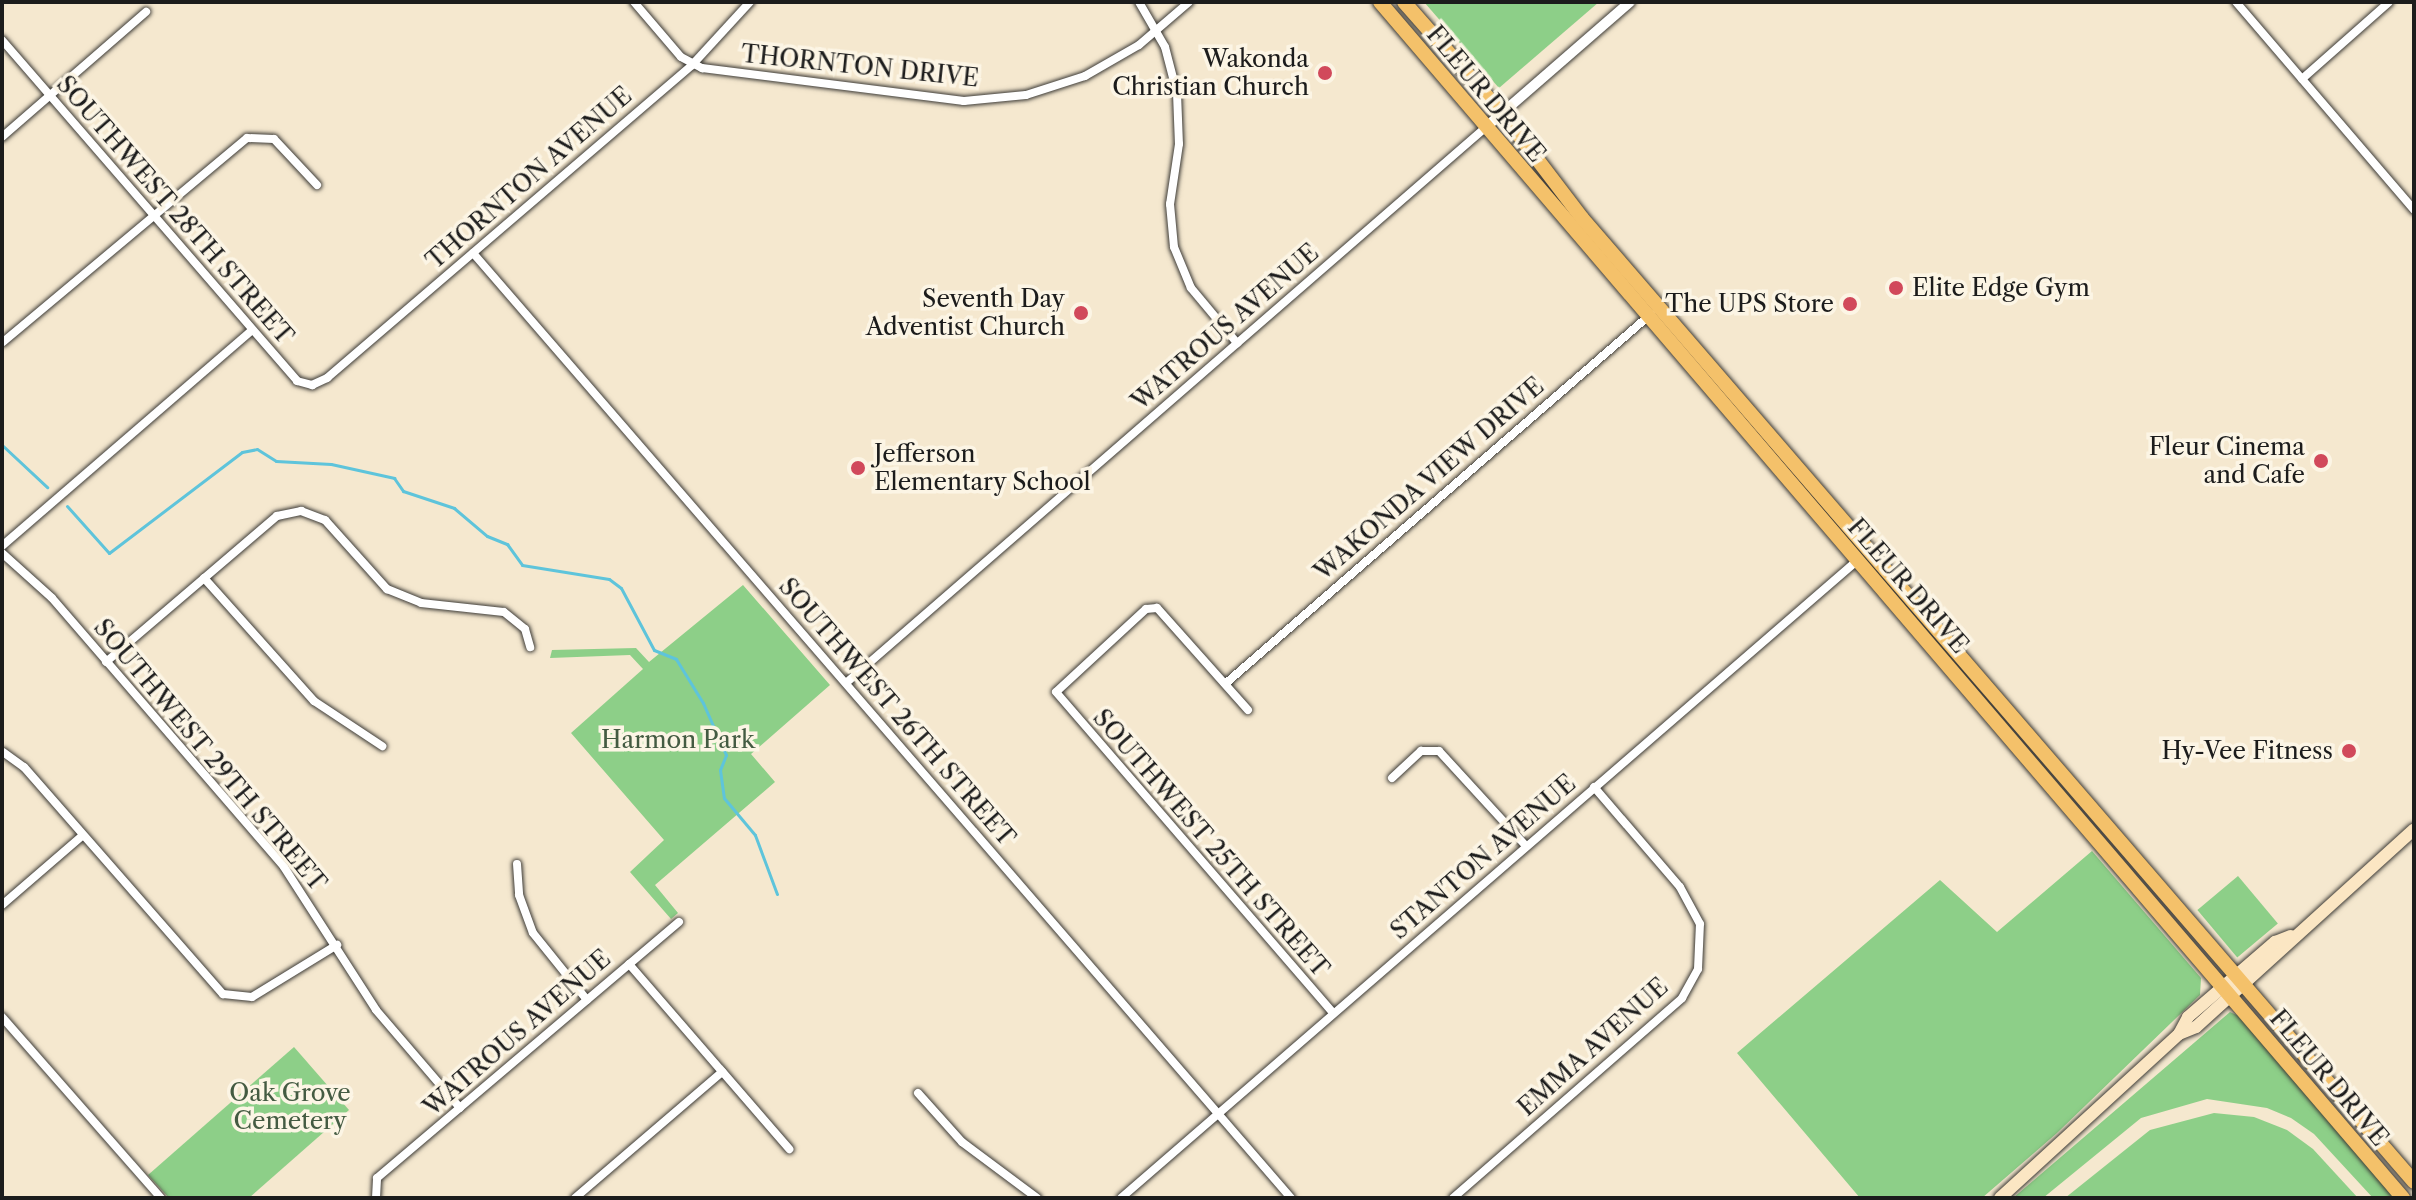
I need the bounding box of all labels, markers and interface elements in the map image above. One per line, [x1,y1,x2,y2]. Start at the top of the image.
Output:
street label: FLEUR DRIVE [1420,20,1552,168]
street label: THORNTON DRIVE [740,39,980,93]
place label: Wakonda Christian Church [1112,45,1309,101]
marker: Wakonda Christian Church [1316,64,1334,82]
street label: SOUTHWEST 28TH STREET [50,70,300,350]
street label: THORNTON AVENUE [420,81,638,275]
street label: WATROUS AVENUE [1125,238,1325,416]
place label: Elite Edge Gym [1912,274,2090,302]
marker: Elite Edge Gym [1887,279,1905,297]
place label: Seventh Day Adventist Church [866,285,1065,341]
place label: The UPS Store [1665,290,1834,318]
marker: The UPS Store [1841,295,1859,313]
marker: Seventh Day Adventist Church [1072,304,1090,322]
street label: WAKONDA VIEW DRIVE [1307,371,1551,587]
place label: Fleur Cinema and Cafe [2148,433,2305,489]
place label: Jefferson Elementary School [874,440,1091,496]
marker: Fleur Cinema and Cafe [2312,452,2330,470]
marker: Jefferson Elementary School [849,459,867,477]
street label: FLEUR DRIVE [1841,512,1975,660]
street label: SOUTHWEST 26TH STREET [773,572,1021,852]
street label: SOUTHWEST 29TH STREET [88,613,332,897]
street label: SOUTHWEST 25TH STREET [1087,703,1335,983]
park label: Harmon Park [601,726,755,754]
place label: Hy-Vee Fitness [2161,737,2333,765]
marker: Hy-Vee Fitness [2340,742,2358,760]
street label: STANTON AVENUE [1384,768,1582,946]
street label: WATROUS AVENUE [417,944,617,1122]
street label: EMMA AVENUE [1511,971,1675,1123]
street label: FLEUR DRIVE [2263,1004,2395,1152]
park label: Oak Grove Cemetery [229,1079,351,1135]

